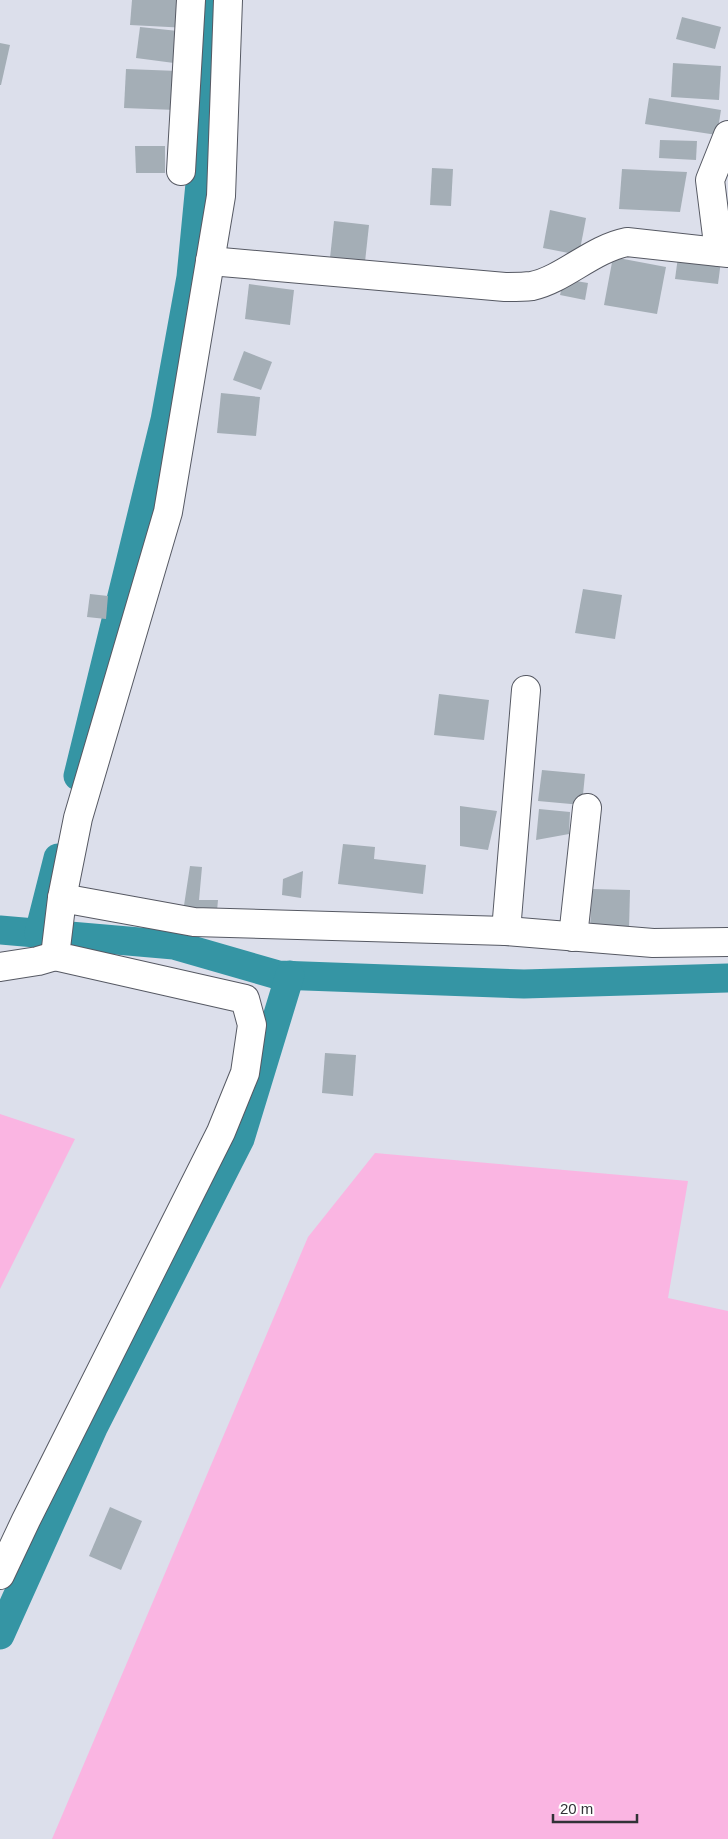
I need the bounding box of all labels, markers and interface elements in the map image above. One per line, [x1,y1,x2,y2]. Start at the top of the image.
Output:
scale bar [553,1792,637,1824]
text: 20 m [560,1800,593,1817]

